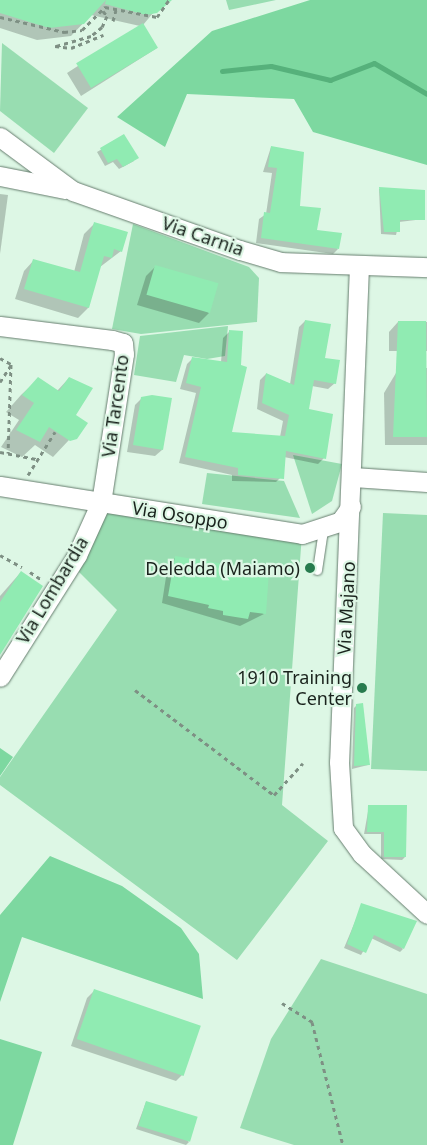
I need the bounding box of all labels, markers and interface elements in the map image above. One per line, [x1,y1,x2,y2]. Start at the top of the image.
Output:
street label: Via Carnia [159,212,247,260]
street label: Via Tarcento [97,353,133,459]
street label: Via Osoppo [130,497,230,533]
street label: Via Lombardia [11,532,93,648]
place label: Deledda (Maiamo) [145,557,300,579]
street label: Via Majano [333,561,359,655]
marker: Deledda (Maiamo) [304,562,316,574]
place label: 1910 Training Center [237,667,352,710]
marker: 1910 Training Center [356,682,368,694]

